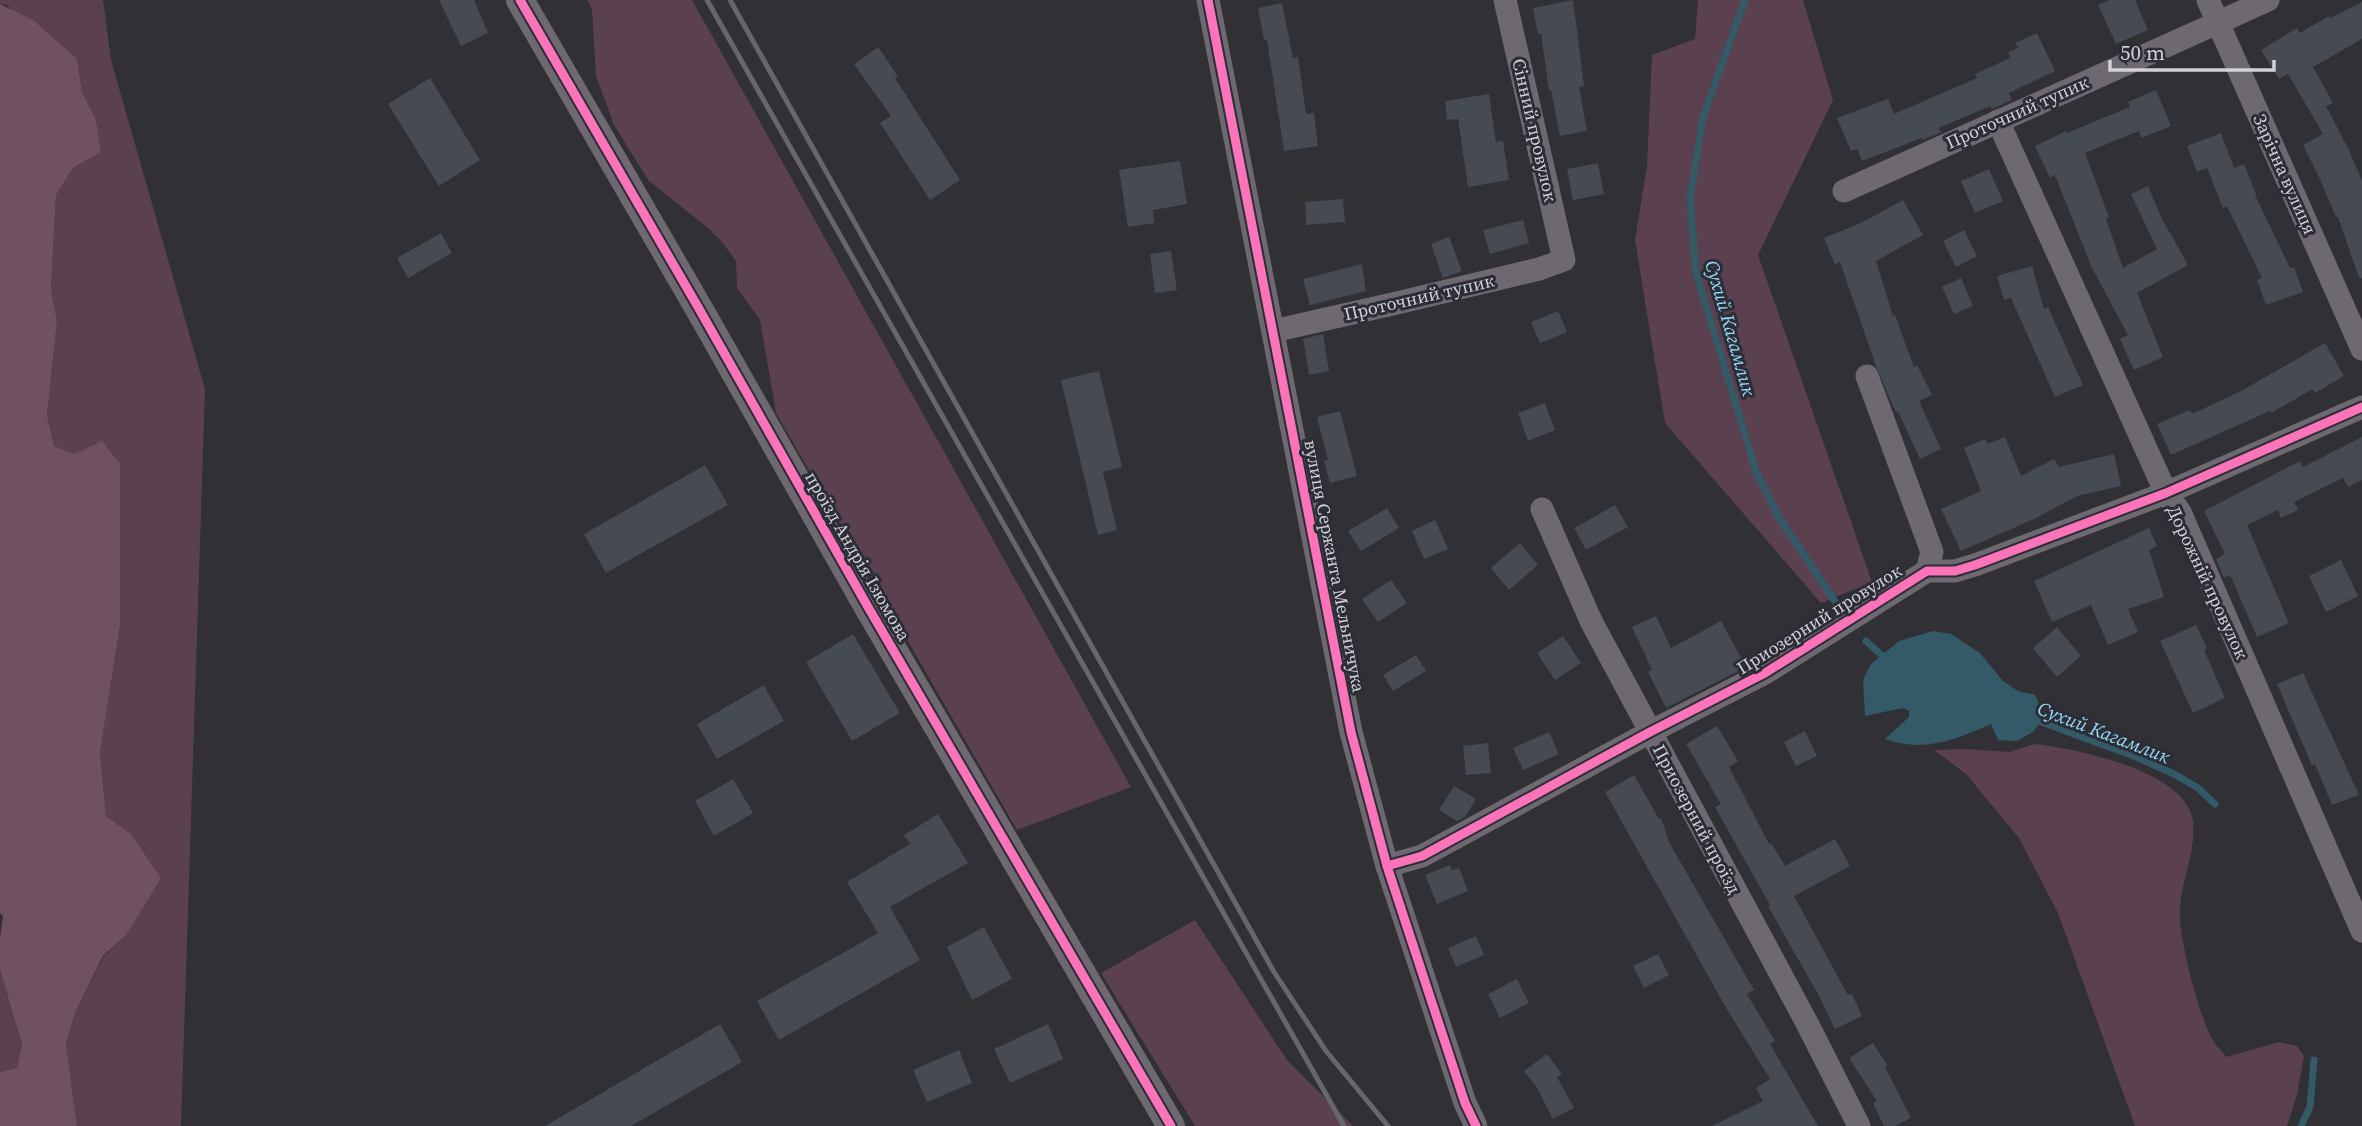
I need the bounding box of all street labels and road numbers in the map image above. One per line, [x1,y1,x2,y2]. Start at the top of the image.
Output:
street label: Сінний провулок [1506,56,1564,204]
street label: Проточний тупик [1942,69,2092,155]
street label: Зарічна вулиця [2247,110,2323,238]
street label: Проточний тупик [1341,268,1497,326]
street label: вулиця Сержанта Мельничука [1298,438,1372,695]
street label: проїзд Андрія Ізюмова [799,467,917,646]
street label: Дорожній провулок [2161,501,2255,663]
street label: Приозерний провулок [1732,558,1906,680]
street label: Приозерний проїзд [1647,740,1747,898]

